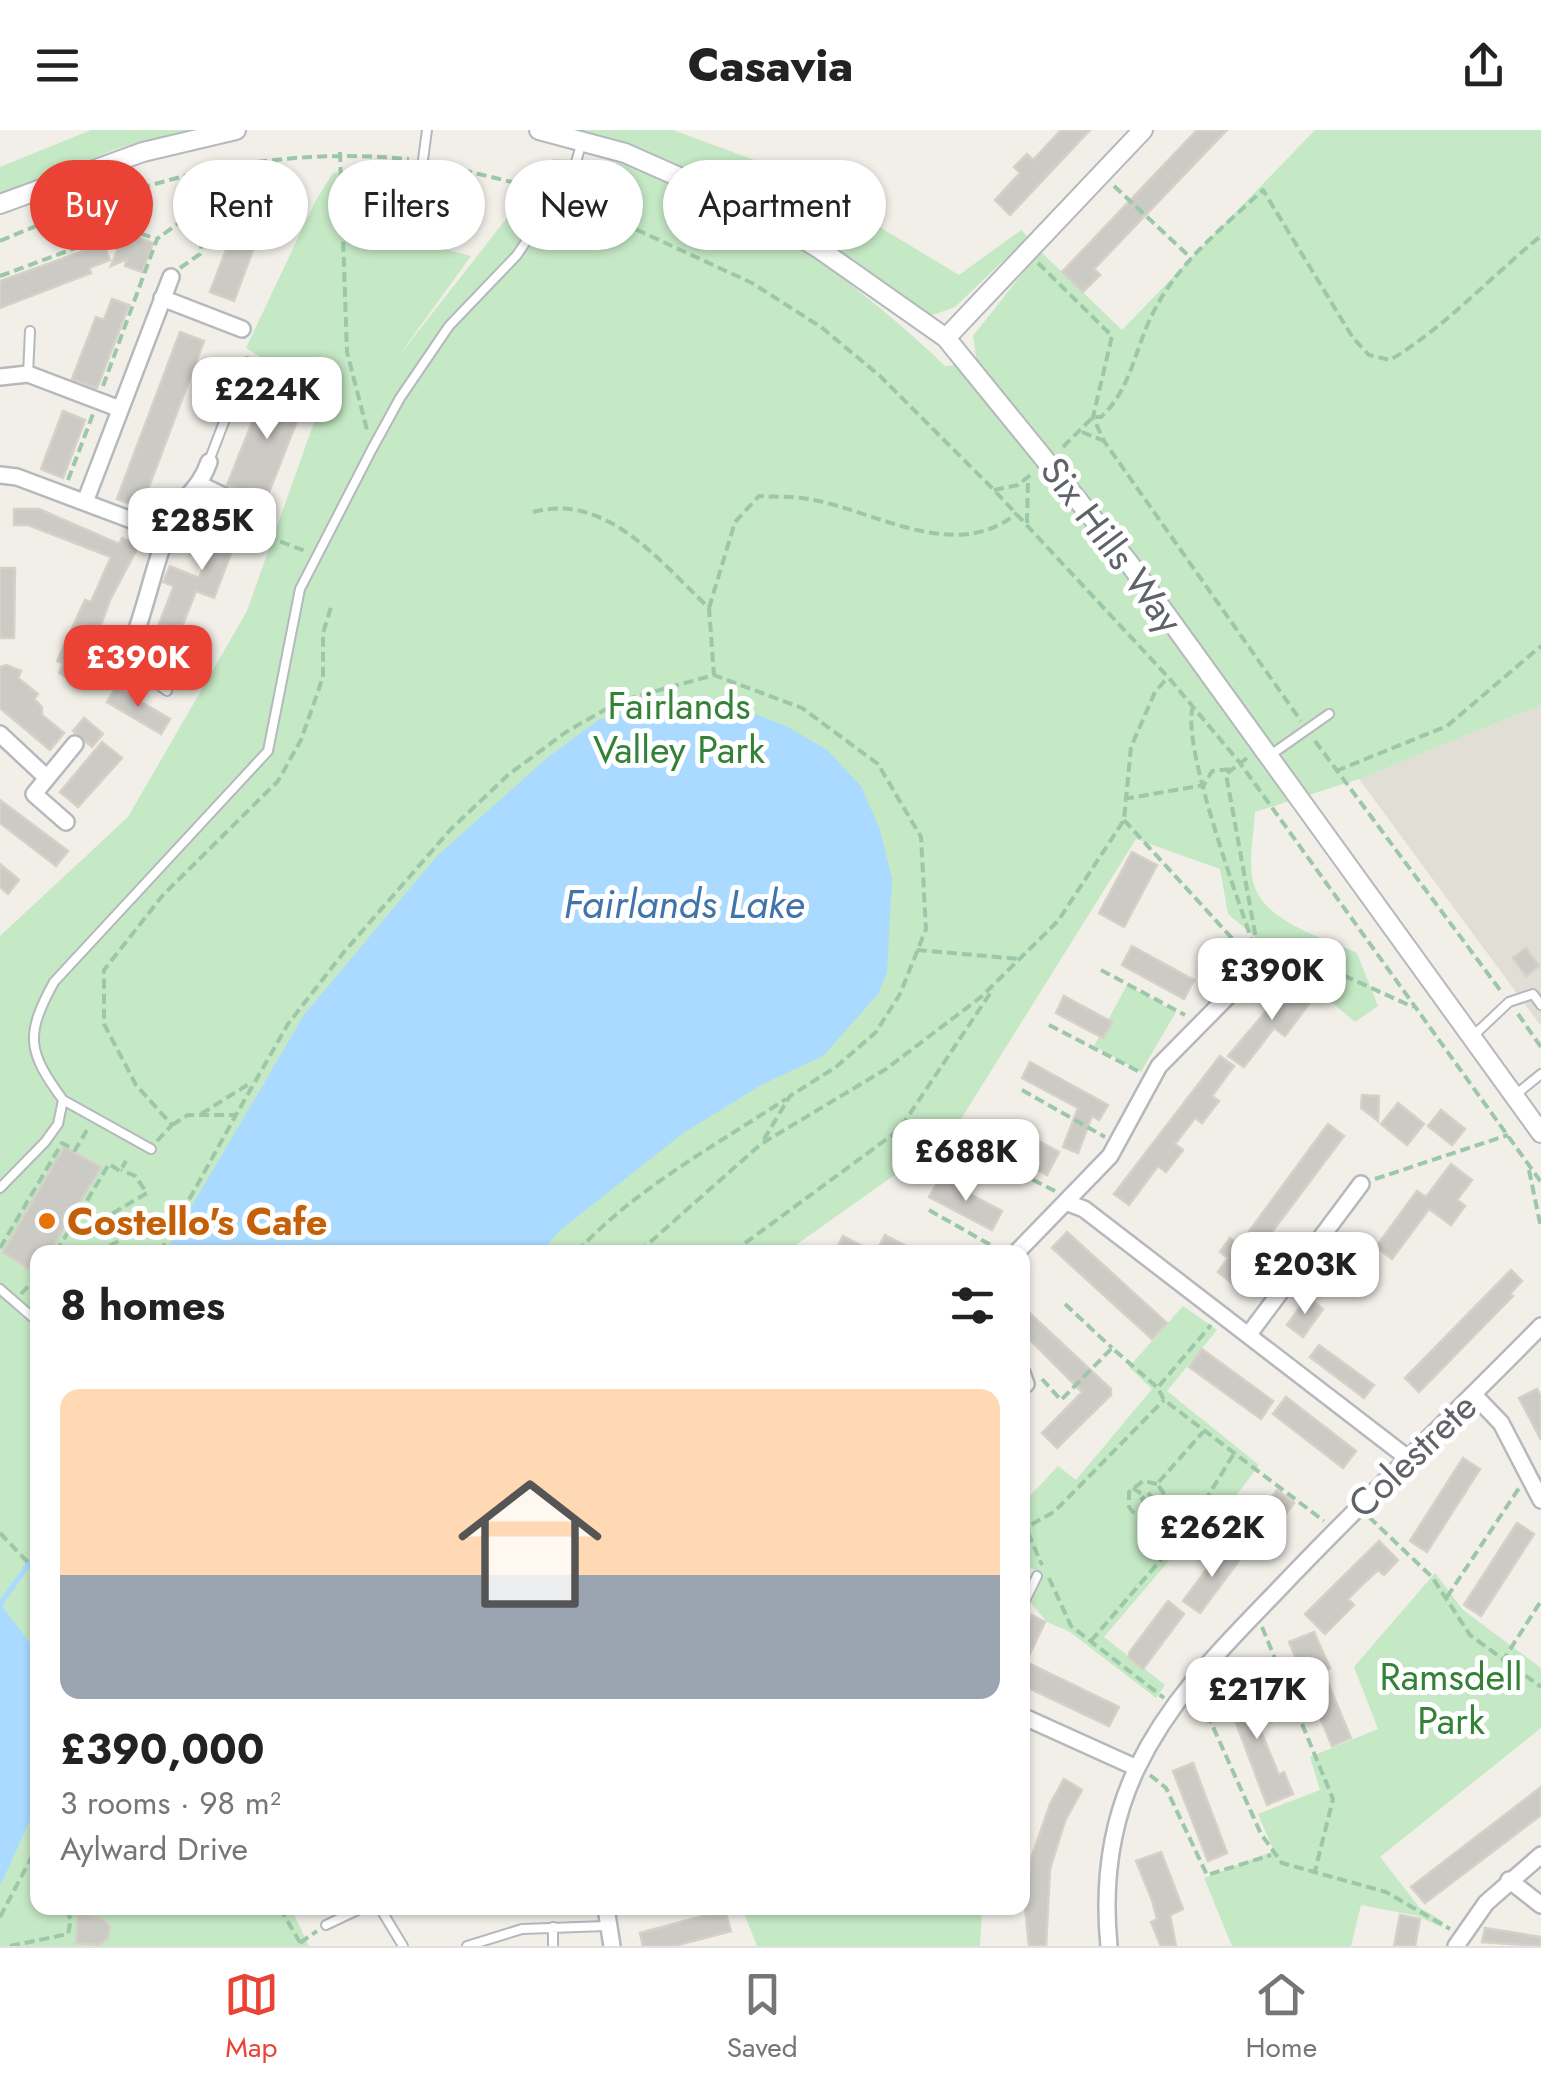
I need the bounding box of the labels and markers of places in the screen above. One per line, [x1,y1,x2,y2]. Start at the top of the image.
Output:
pin: £224K [197,357,337,442]
pin: £285K [132,488,272,573]
pin: £390K [68,625,208,710]
pin: £390K [1202,938,1342,1023]
pin: £688K [896,1119,1036,1204]
place label: Costello's Cafe [67,1194,328,1249]
marker: Costello's Cafe [36,1210,58,1232]
pin: £203K [1235,1232,1375,1317]
pin: £262K [1142,1495,1282,1580]
pin: £217K [1187,1657,1327,1742]

